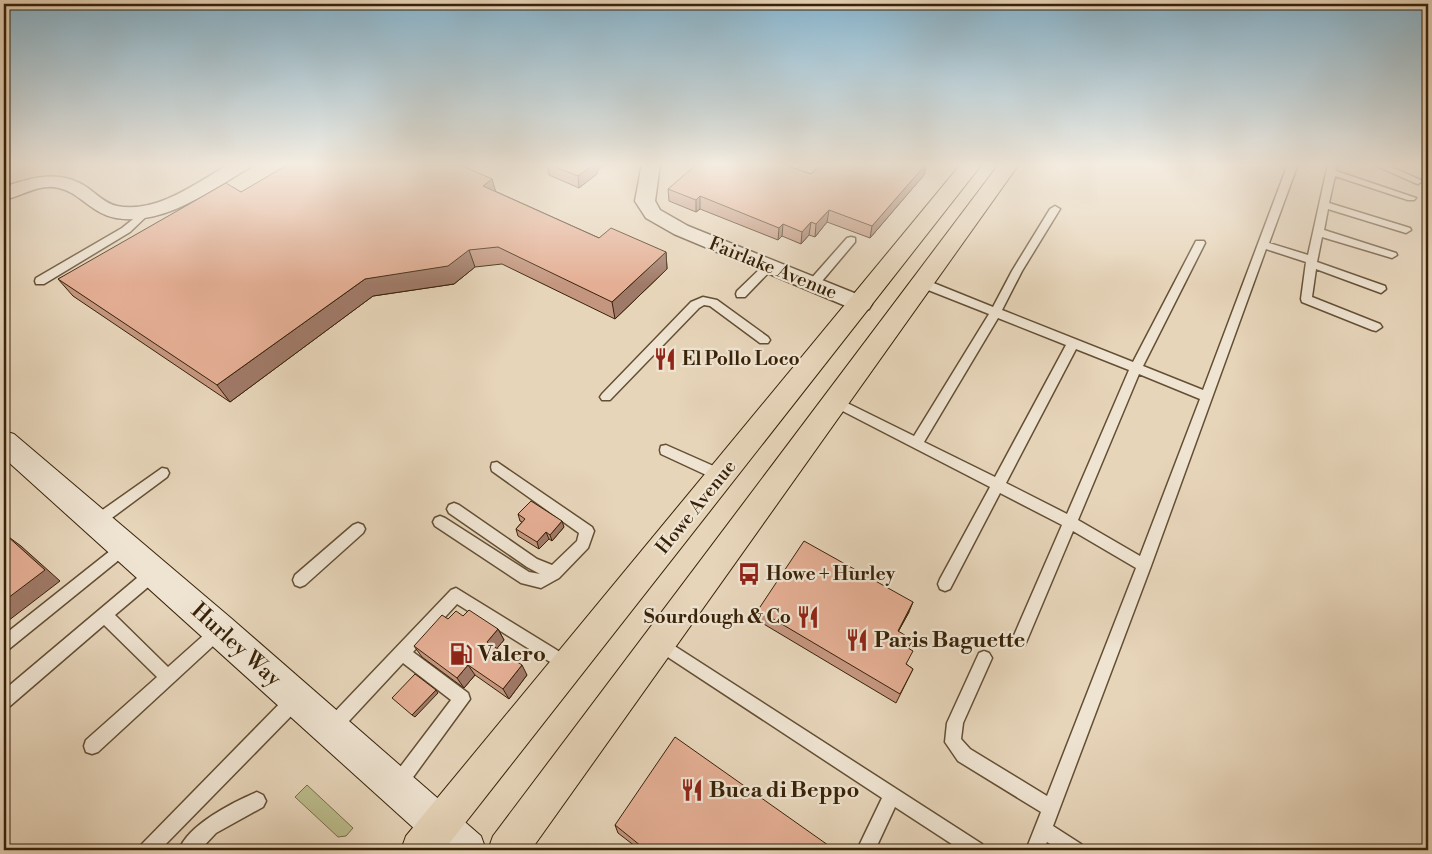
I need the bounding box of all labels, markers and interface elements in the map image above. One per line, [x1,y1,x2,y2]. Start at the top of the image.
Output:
street label: Fairlake Avenue [705,231,841,305]
restaurant icon: El Pollo Loco [652,346,678,372]
place label: El Pollo Loco [682,347,800,371]
street label: Howe Avenue [651,455,741,559]
bus stop icon: Howe + Hurley [736,561,762,587]
place label: Howe + Hurley [766,562,896,586]
street label: Hurley Way [185,597,287,693]
restaurant icon: Sourdough & Co [795,604,821,630]
place label: Sourdough & Co [644,605,791,629]
restaurant icon: Paris Baguette [844,627,870,653]
place label: Paris Baguette [874,627,1026,654]
fuel station icon: Valero [448,641,474,667]
place label: Valero [477,641,546,668]
restaurant icon: Buca di Beppo [679,777,705,803]
place label: Buca di Beppo [709,777,860,804]

